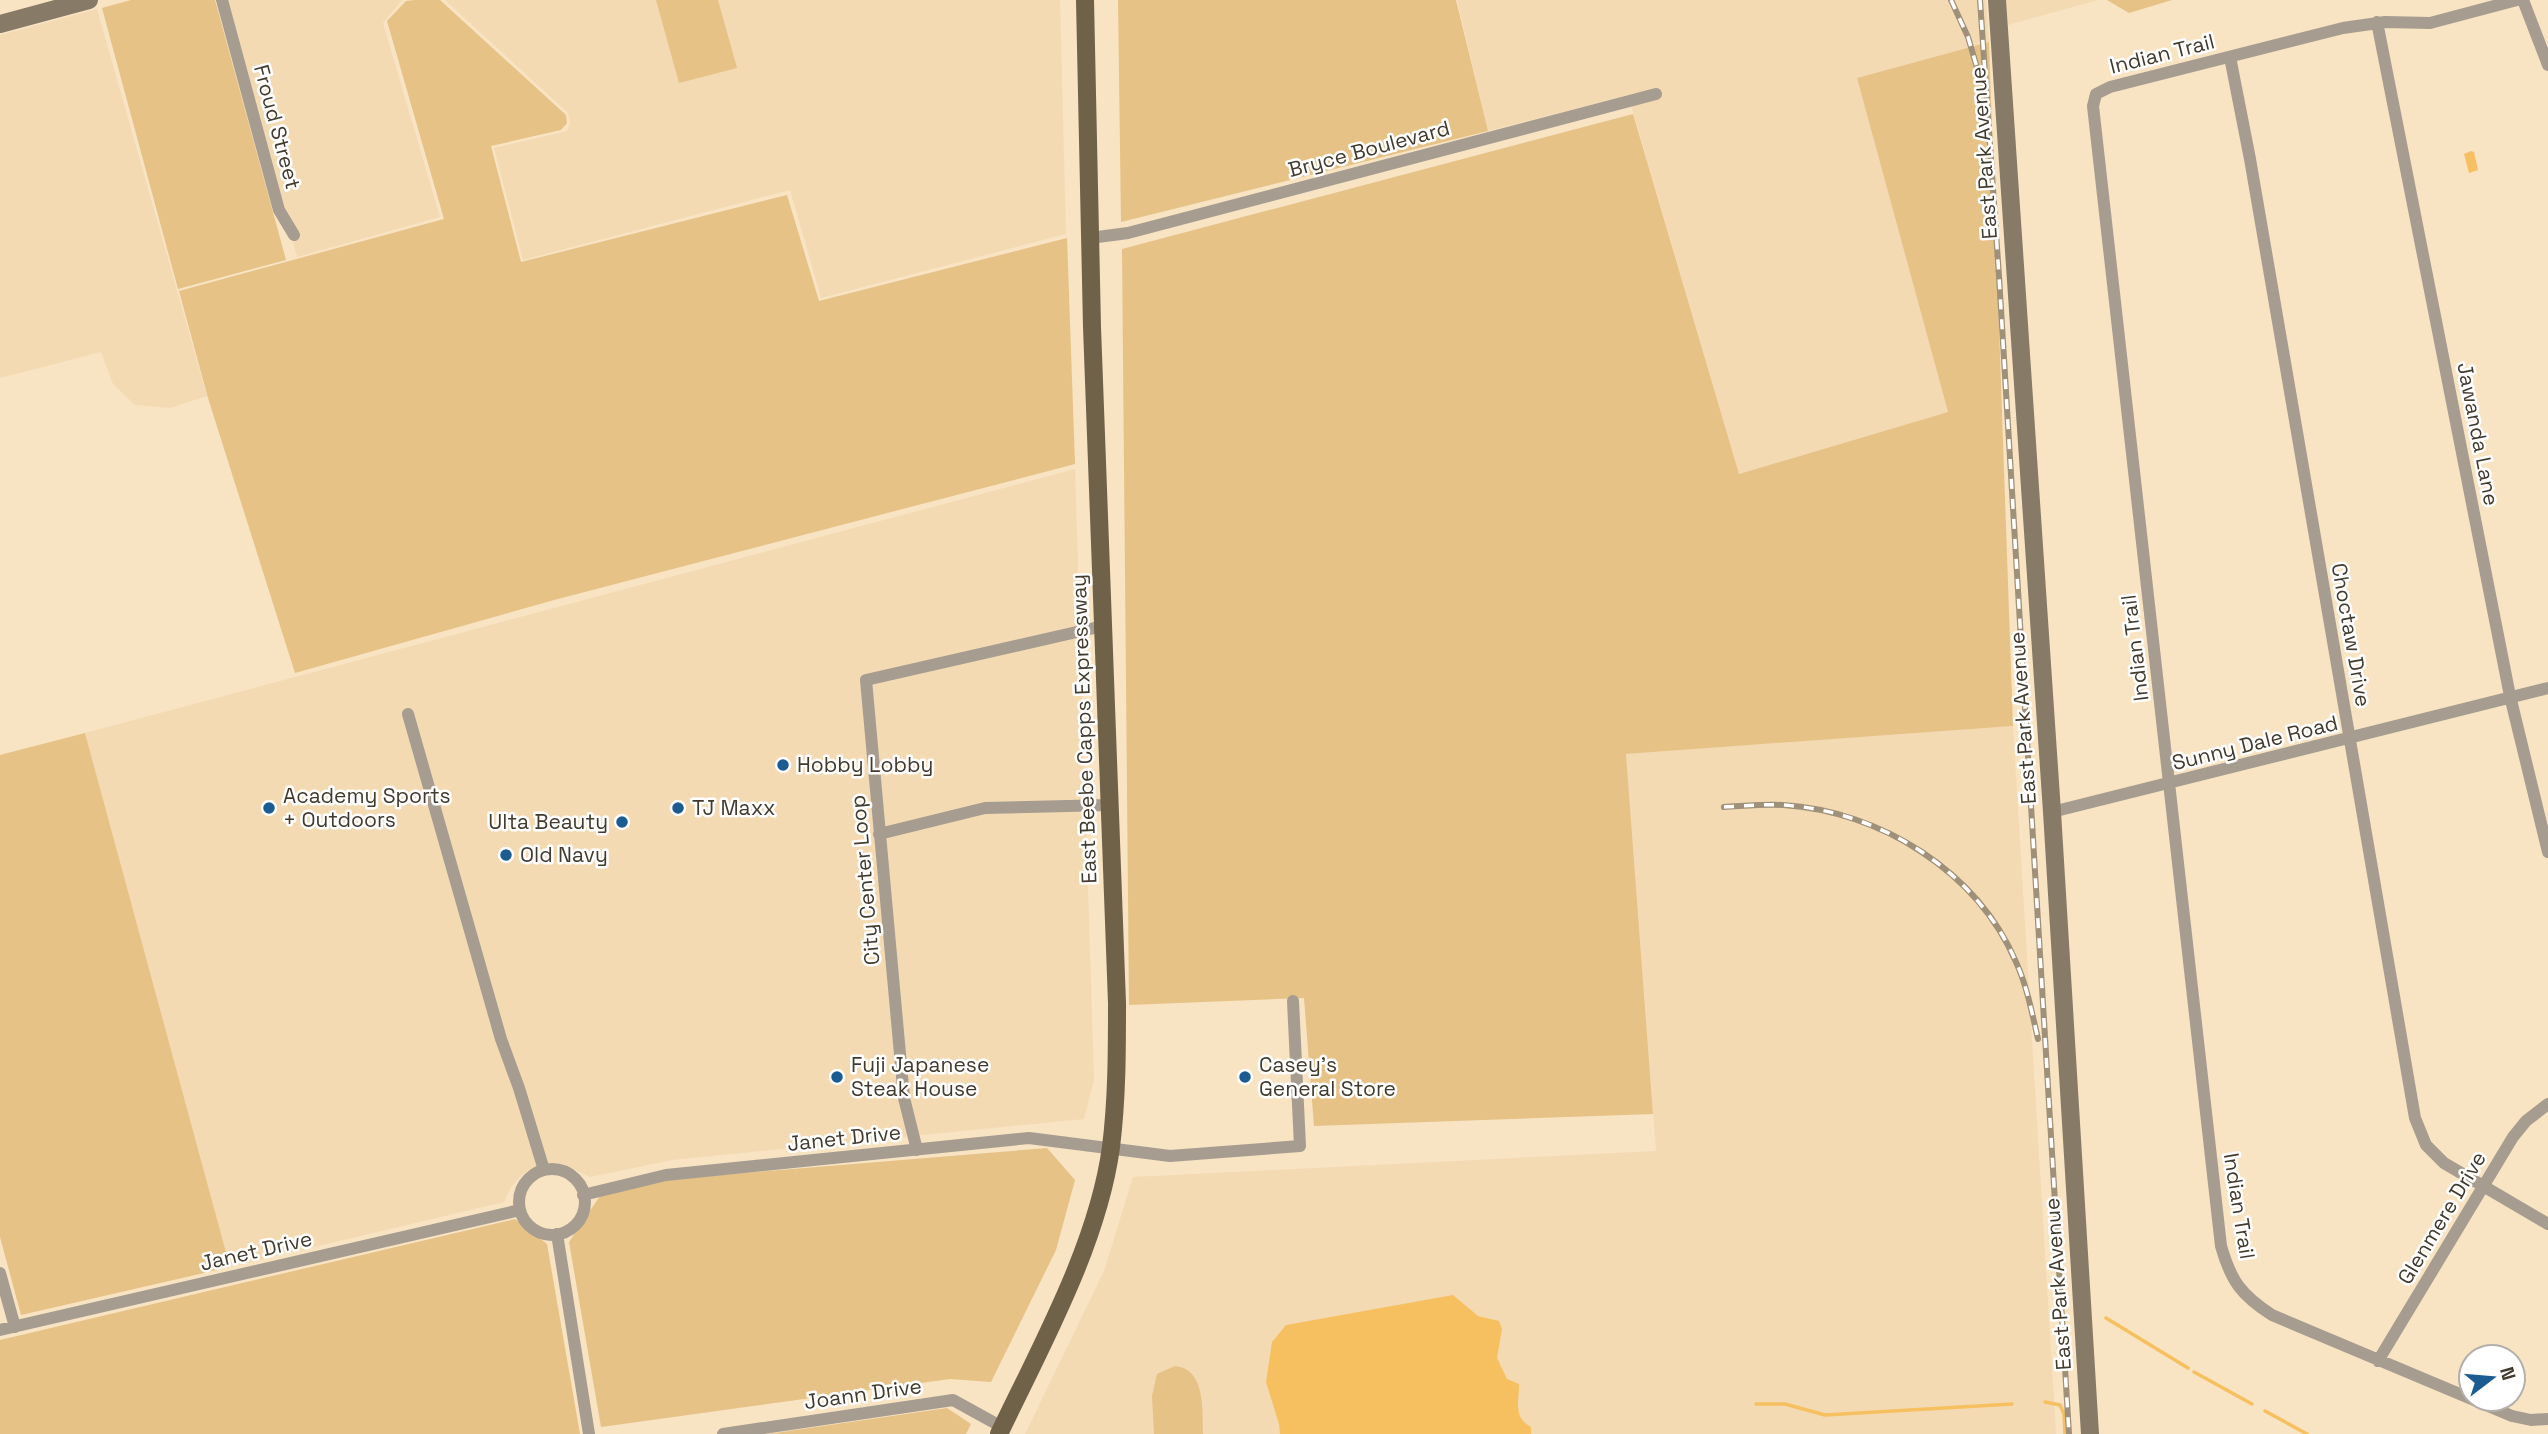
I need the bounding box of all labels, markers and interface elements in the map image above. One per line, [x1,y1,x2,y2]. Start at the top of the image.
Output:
street label: Indian Trail [2107,27,2217,80]
street label: Froud Street [248,62,307,192]
street label: East Park Avenue [1964,66,2003,240]
street label: Bryce Boulevard [1285,114,1453,183]
street label: Jawanda Lane [2451,360,2506,508]
street label: Choctaw Drive [2326,561,2377,709]
street label: East Beebe Capps Expressway [1065,574,1102,884]
street label: Indian Trail [2115,593,2154,703]
street label: East Park Avenue [2003,631,2042,805]
street label: Sunny Dale Road [2169,709,2341,776]
place label: Hobby Lobby [797,751,933,778]
marker: Hobby Lobby [775,757,791,773]
place label: Academy Sports + Outdoors [283,782,451,833]
place label: TJ Maxx [692,794,776,821]
street label: City Center Loop [844,794,885,966]
marker: Academy Sports + Outdoors [261,800,277,816]
marker: TJ Maxx [670,800,686,816]
place label: Ulta Beauty [488,808,608,835]
marker: Ulta Beauty [614,814,630,830]
place label: Old Navy [520,841,608,868]
marker: Old Navy [498,847,514,863]
place label: Fuji Japanese Steak House [851,1051,989,1102]
place label: Casey's General Store [1259,1051,1396,1102]
marker: Fuji Japanese Steak House [829,1069,845,1085]
marker: Casey's General Store [1237,1069,1253,1085]
street label: Janet Drive [786,1118,902,1157]
street label: Glenmere Drive [2391,1146,2492,1289]
street label: Indian Trail [2218,1151,2261,1261]
street label: East Park Avenue [2038,1197,2077,1371]
street label: Janet Drive [197,1225,315,1277]
north arrow [2457,1343,2527,1413]
text: N [2494,1364,2522,1383]
street label: Joann Drive [802,1372,923,1415]

